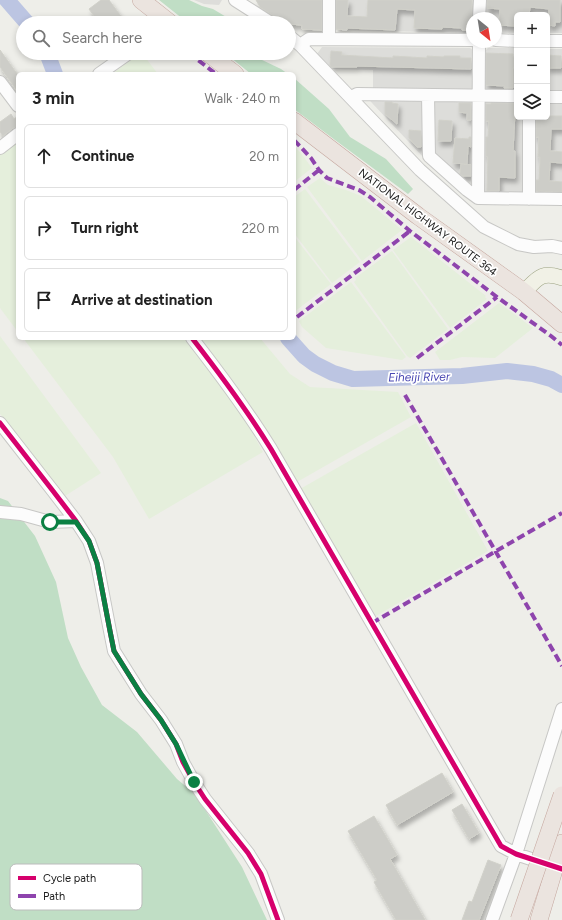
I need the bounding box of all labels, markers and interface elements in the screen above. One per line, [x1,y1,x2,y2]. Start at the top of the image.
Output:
north arrow [466,12,502,48]
map controls [514,12,550,120]
button: + [514,12,550,48]
search box [16,16,296,60]
icon: search [30,27,52,49]
text: Search here [62,29,142,47]
button: − [514,48,550,84]
button: layers [514,84,550,120]
text: 3 min [32,88,74,108]
text: Walk · 240 m [205,91,280,106]
icon: ahead [33,145,55,167]
text: Continue [71,147,134,165]
text: 20 m [249,149,279,164]
street label: NATIONAL HIGHWAY ROUTE 364 [356,166,500,279]
icon: right [33,217,55,239]
text: Turn right [71,219,139,237]
text: 220 m [242,221,279,236]
icon: arrive [33,289,55,311]
text: Arrive at destination [71,291,212,309]
water label: Eiheiji River [388,369,451,385]
route start [41,513,59,531]
route end [185,773,203,791]
legend [10,864,142,910]
text: Cycle path [43,872,96,885]
text: Path [43,890,65,903]

